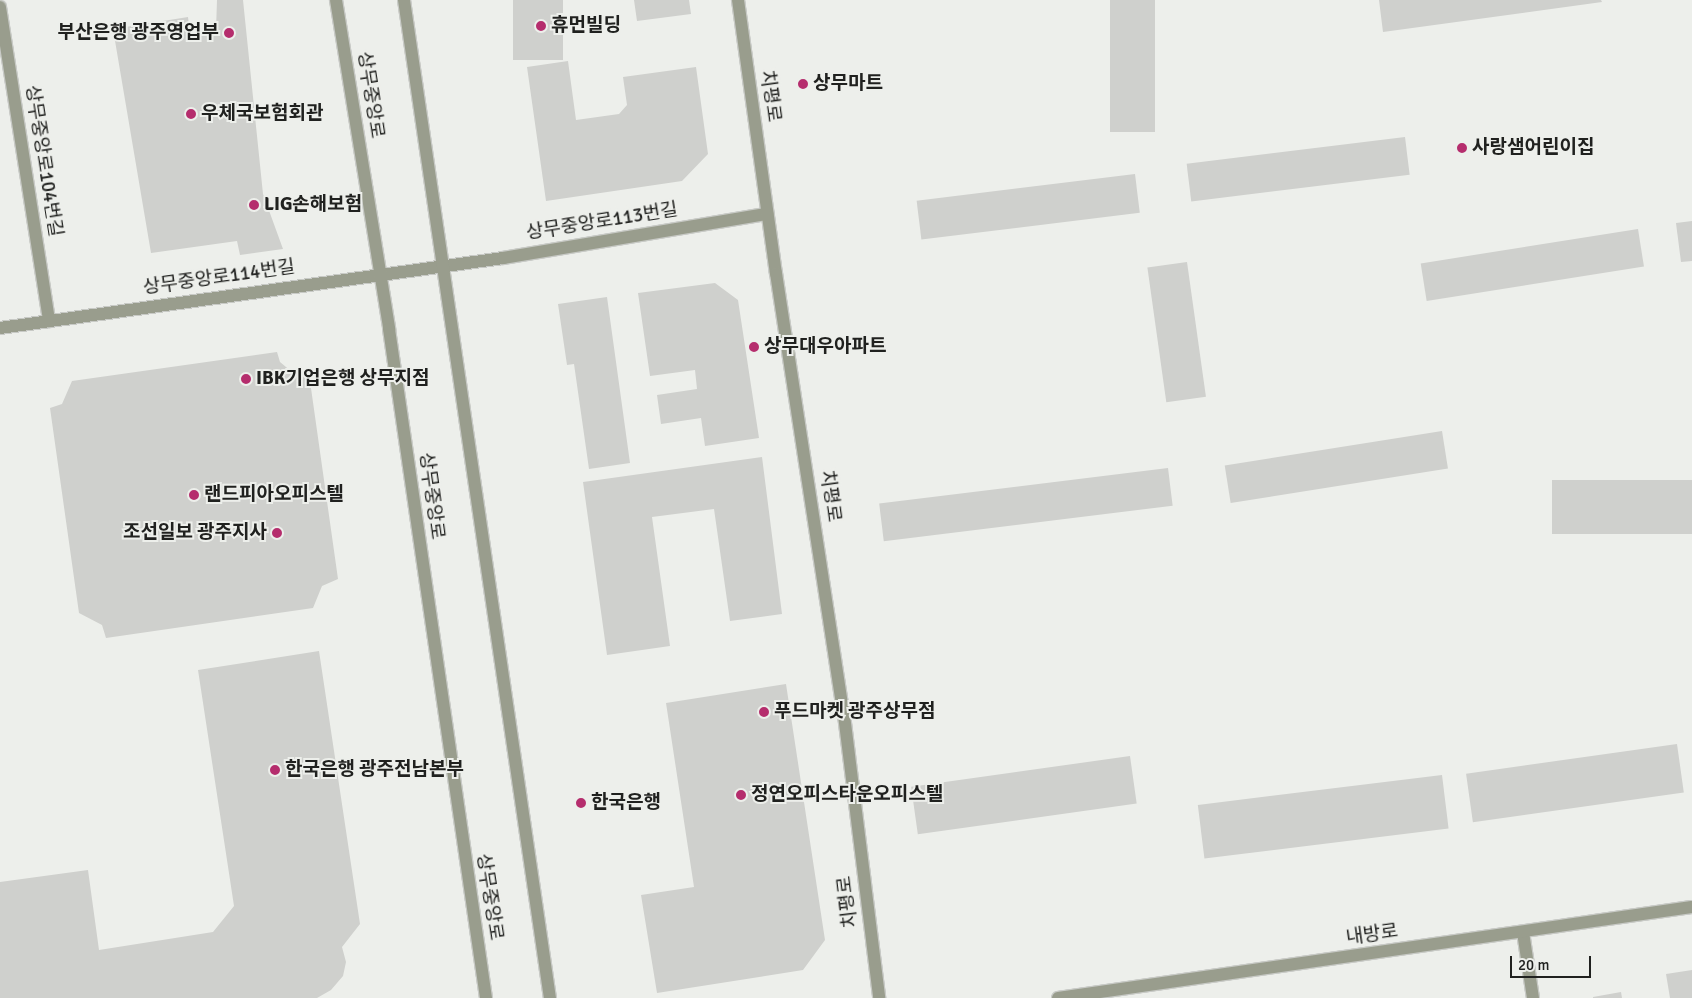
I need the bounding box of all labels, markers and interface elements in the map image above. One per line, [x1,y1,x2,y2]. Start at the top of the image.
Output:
place label: 휴먼빌딩 [551,15,621,37]
marker: 휴먼빌딩 [535,20,547,32]
place label: 부산은행 광주영업부 [58,22,219,44]
marker: 부산은행 광주영업부 [223,27,235,39]
street label: 상무중앙로 [352,50,388,140]
street label: 치평로 [755,68,785,124]
place label: 상무마트 [813,73,883,95]
marker: 상무마트 [797,78,809,90]
street label: 상무중앙로104번길 [20,84,66,238]
place label: 우체국보험회관 [201,103,323,125]
marker: 우체국보험회관 [185,108,197,120]
place label: 사랑샘어린이집 [1472,137,1594,159]
marker: 사랑샘어린이집 [1456,142,1468,154]
place label: LIG손해보험 [264,194,362,216]
marker: LIG손해보험 [248,199,260,211]
street label: 상무중앙로113번길 [525,199,679,245]
street label: 상무중앙로114번길 [142,256,296,300]
place label: 상무대우아파트 [764,336,886,358]
marker: 상무대우아파트 [748,341,760,353]
place label: IBK기업은행 상무지점 [256,368,429,390]
marker: IBK기업은행 상무지점 [240,373,252,385]
street label: 상무중앙로 [414,451,448,541]
street label: 치평로 [815,468,845,524]
place label: 랜드피아오피스텔 [204,484,344,506]
marker: 랜드피아오피스텔 [188,489,200,501]
place label: 조선일보 광주지사 [123,522,267,544]
marker: 조선일보 광주지사 [271,527,283,539]
place label: 푸드마켓 광주상무점 [774,701,935,723]
marker: 푸드마켓 광주상무점 [758,706,770,718]
place label: 한국은행 광주전남본부 [285,759,464,781]
marker: 한국은행 광주전남본부 [269,764,281,776]
place label: 정연오피스타운오피스텔 [751,784,943,806]
marker: 정연오피스타운오피스텔 [735,789,747,801]
place label: 한국은행 [591,792,661,814]
marker: 한국은행 [575,797,587,809]
street label: 상무중앙로 [471,852,507,942]
street label: 치평로 [833,875,863,929]
street label: 내방로 [1344,920,1400,950]
scale bar [1512,946,1593,978]
text: 20 m [1518,956,1549,974]

